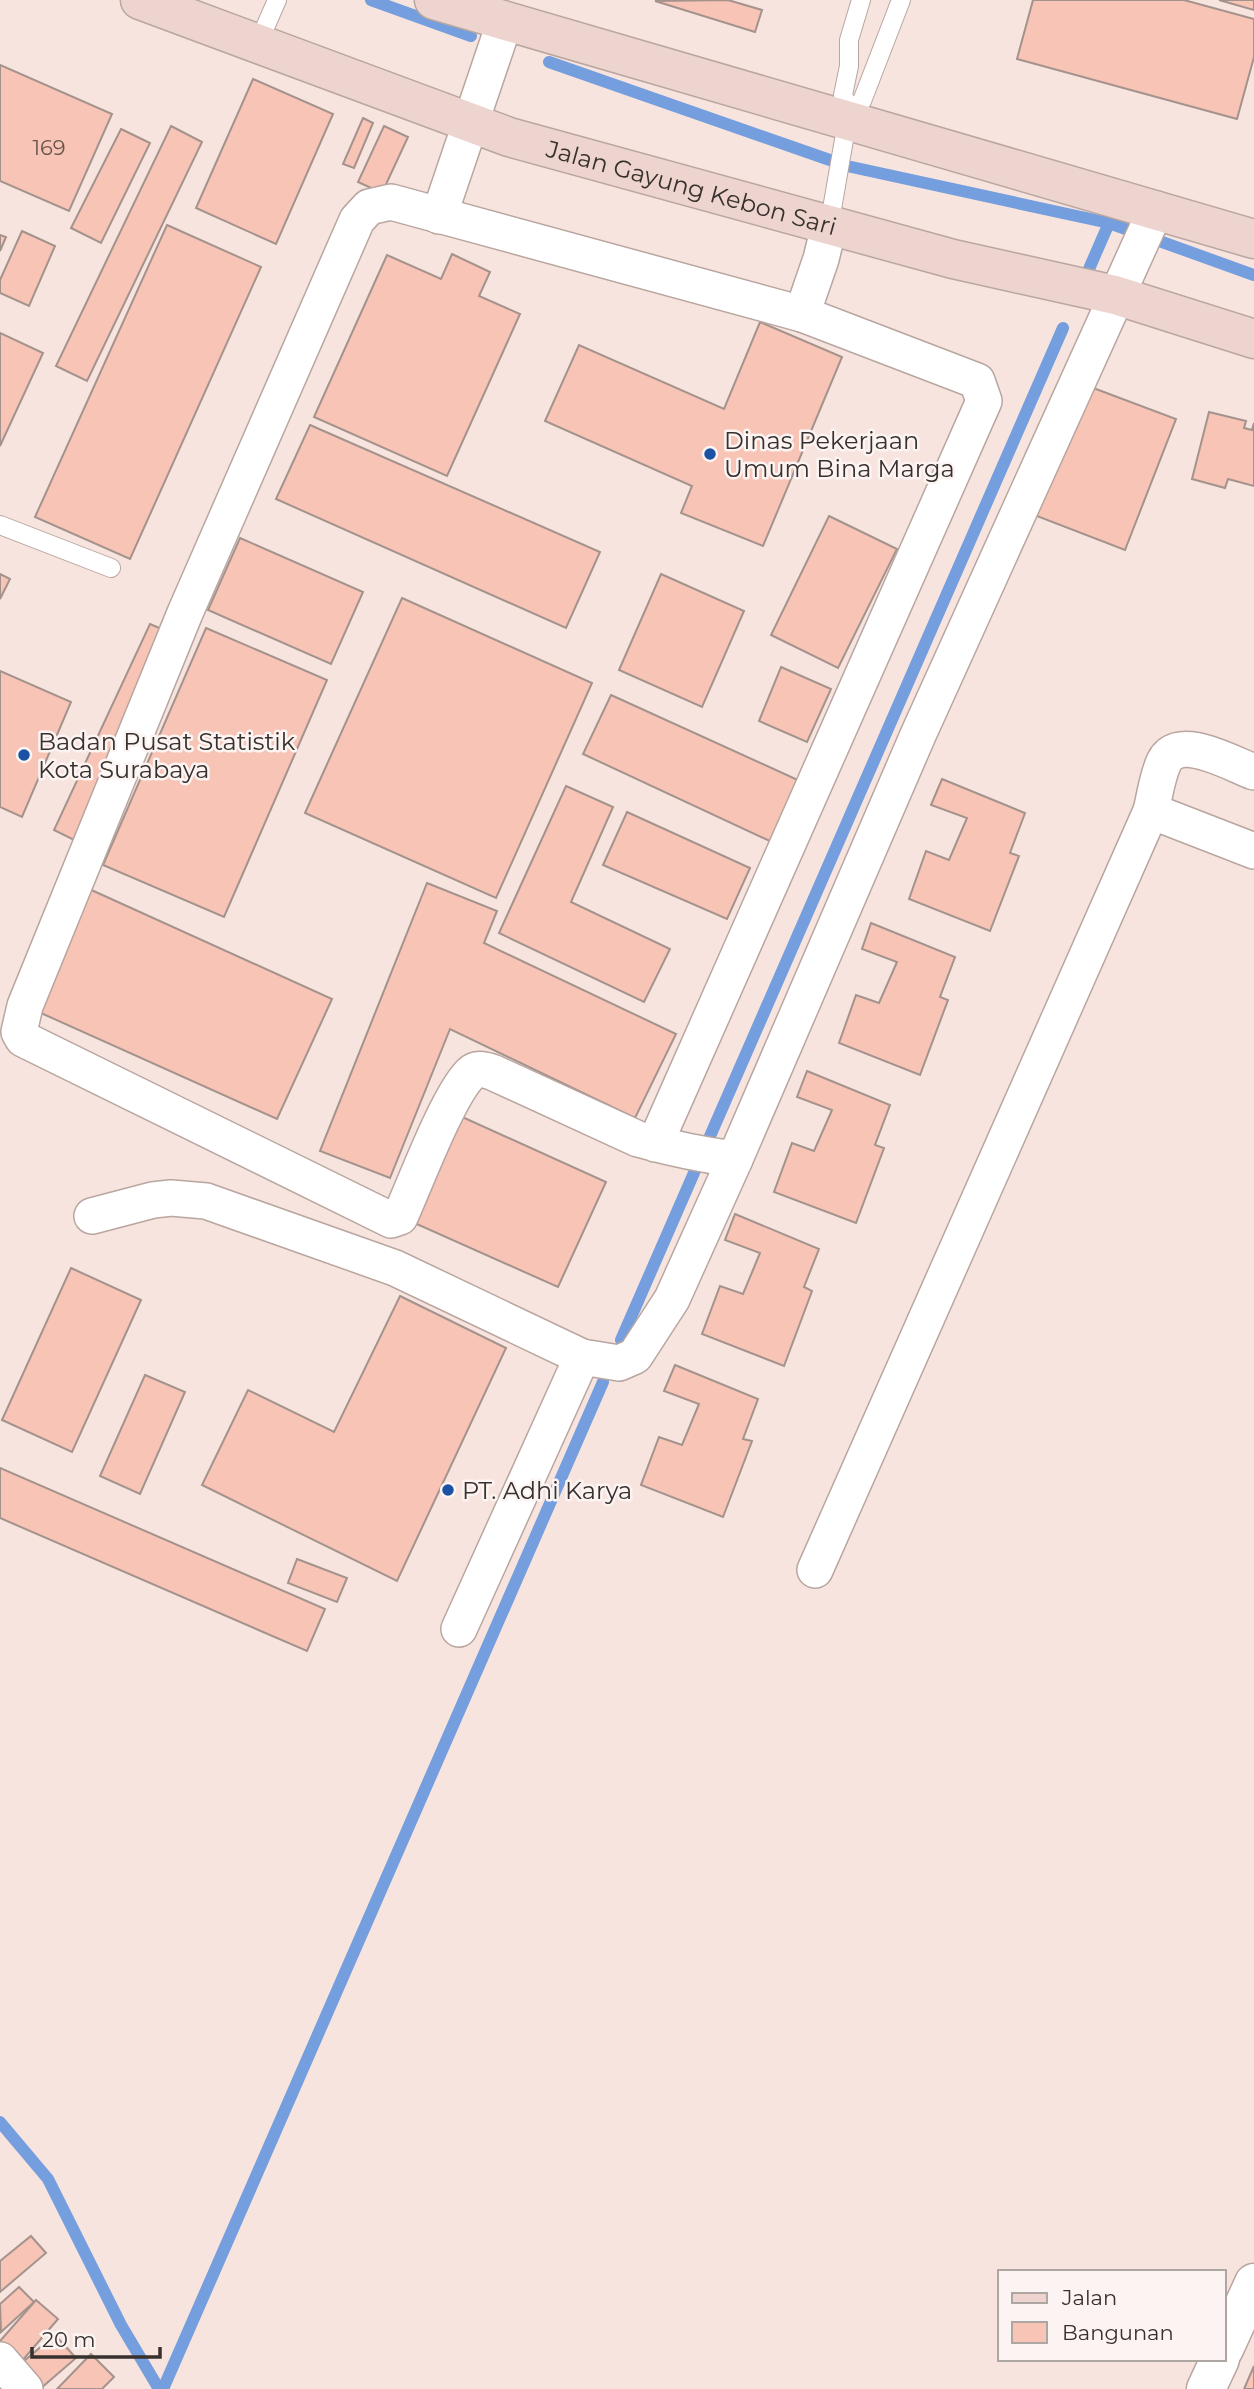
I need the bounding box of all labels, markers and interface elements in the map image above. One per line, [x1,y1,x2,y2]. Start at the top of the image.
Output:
street label: Jalan Gayung Kebon Sari [542,133,840,241]
house number: 169 [32,135,66,160]
place label: Dinas Pekerjaan Umum Bina Marga [724,426,955,483]
marker: Dinas Pekerjaan Umum Bina Marga [702,446,718,462]
place label: Badan Pusat Statistik Kota Surabaya [38,727,296,784]
marker: Badan Pusat Statistik Kota Surabaya [16,747,32,763]
place label: PT. Adhi Karya [462,1476,632,1505]
marker: PT. Adhi Karya [440,1482,456,1498]
legend [998,2270,1226,2361]
text: Jalan [1061,2285,1117,2310]
scale bar [32,2316,159,2360]
text: Bangunan [1062,2320,1174,2345]
text: 20 m [42,2327,96,2352]

